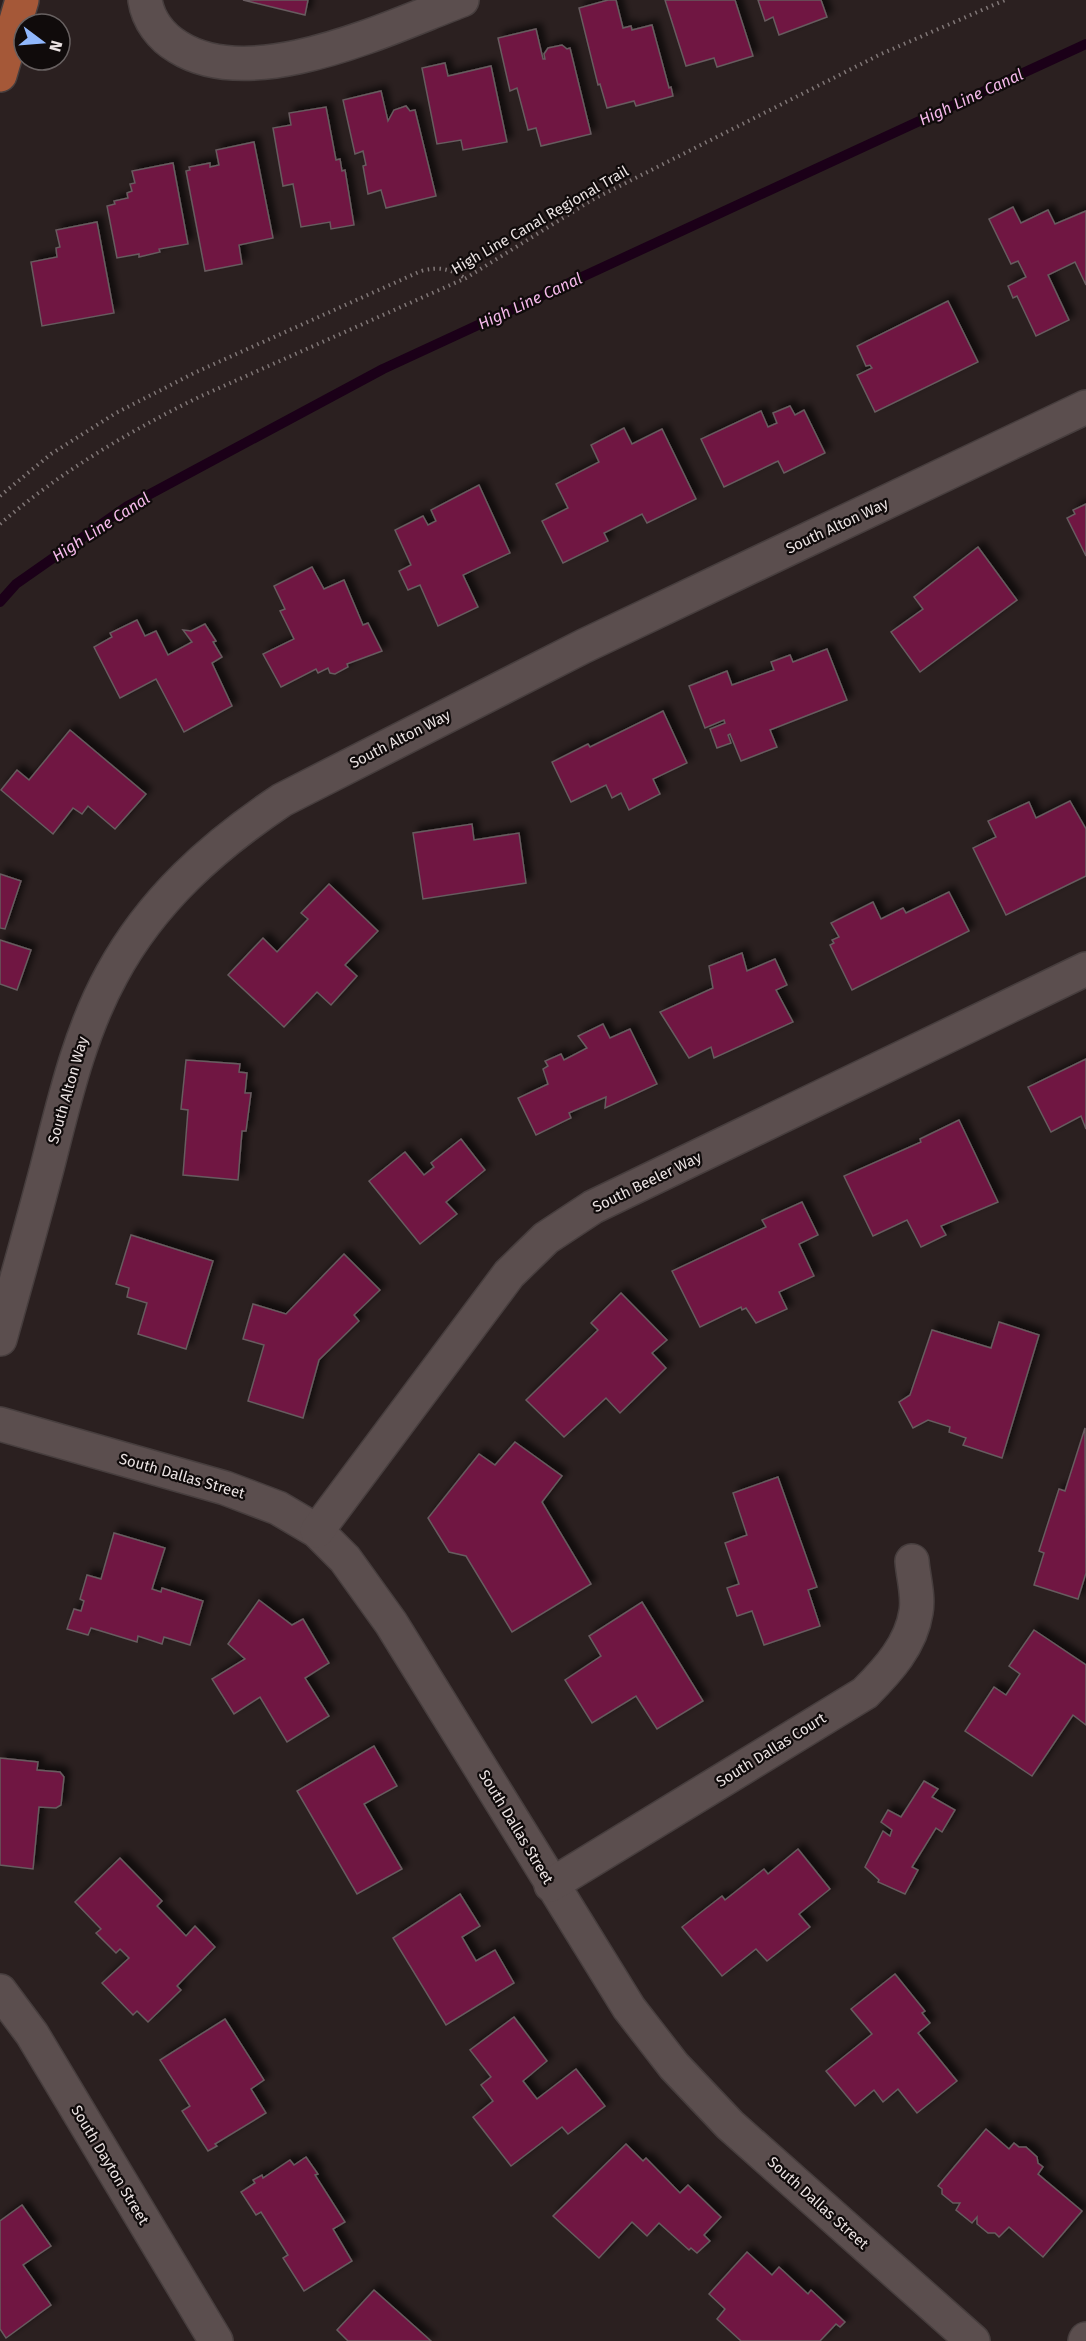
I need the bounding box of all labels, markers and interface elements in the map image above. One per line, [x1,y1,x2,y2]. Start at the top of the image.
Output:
north arrow [12,12,72,72]
text: N [45,38,67,54]
water label: High Line Canal [916,65,1026,129]
street label: High Line Canal Regional Trail [448,162,632,278]
water label: High Line Canal [475,269,585,333]
water label: High Line Canal [49,488,153,566]
street label: South Alton Way [783,494,892,558]
street label: South Alton Way [347,706,454,772]
street label: South Alton Way [44,1034,92,1146]
street label: South Beeler Way [590,1148,705,1216]
street label: South Dallas Street [117,1449,247,1503]
street label: South Dallas Court [713,1709,830,1791]
street label: South Dallas Street [475,1767,557,1888]
street label: South Dayton Street [67,2102,153,2228]
street label: South Dallas Street [764,2153,873,2253]

